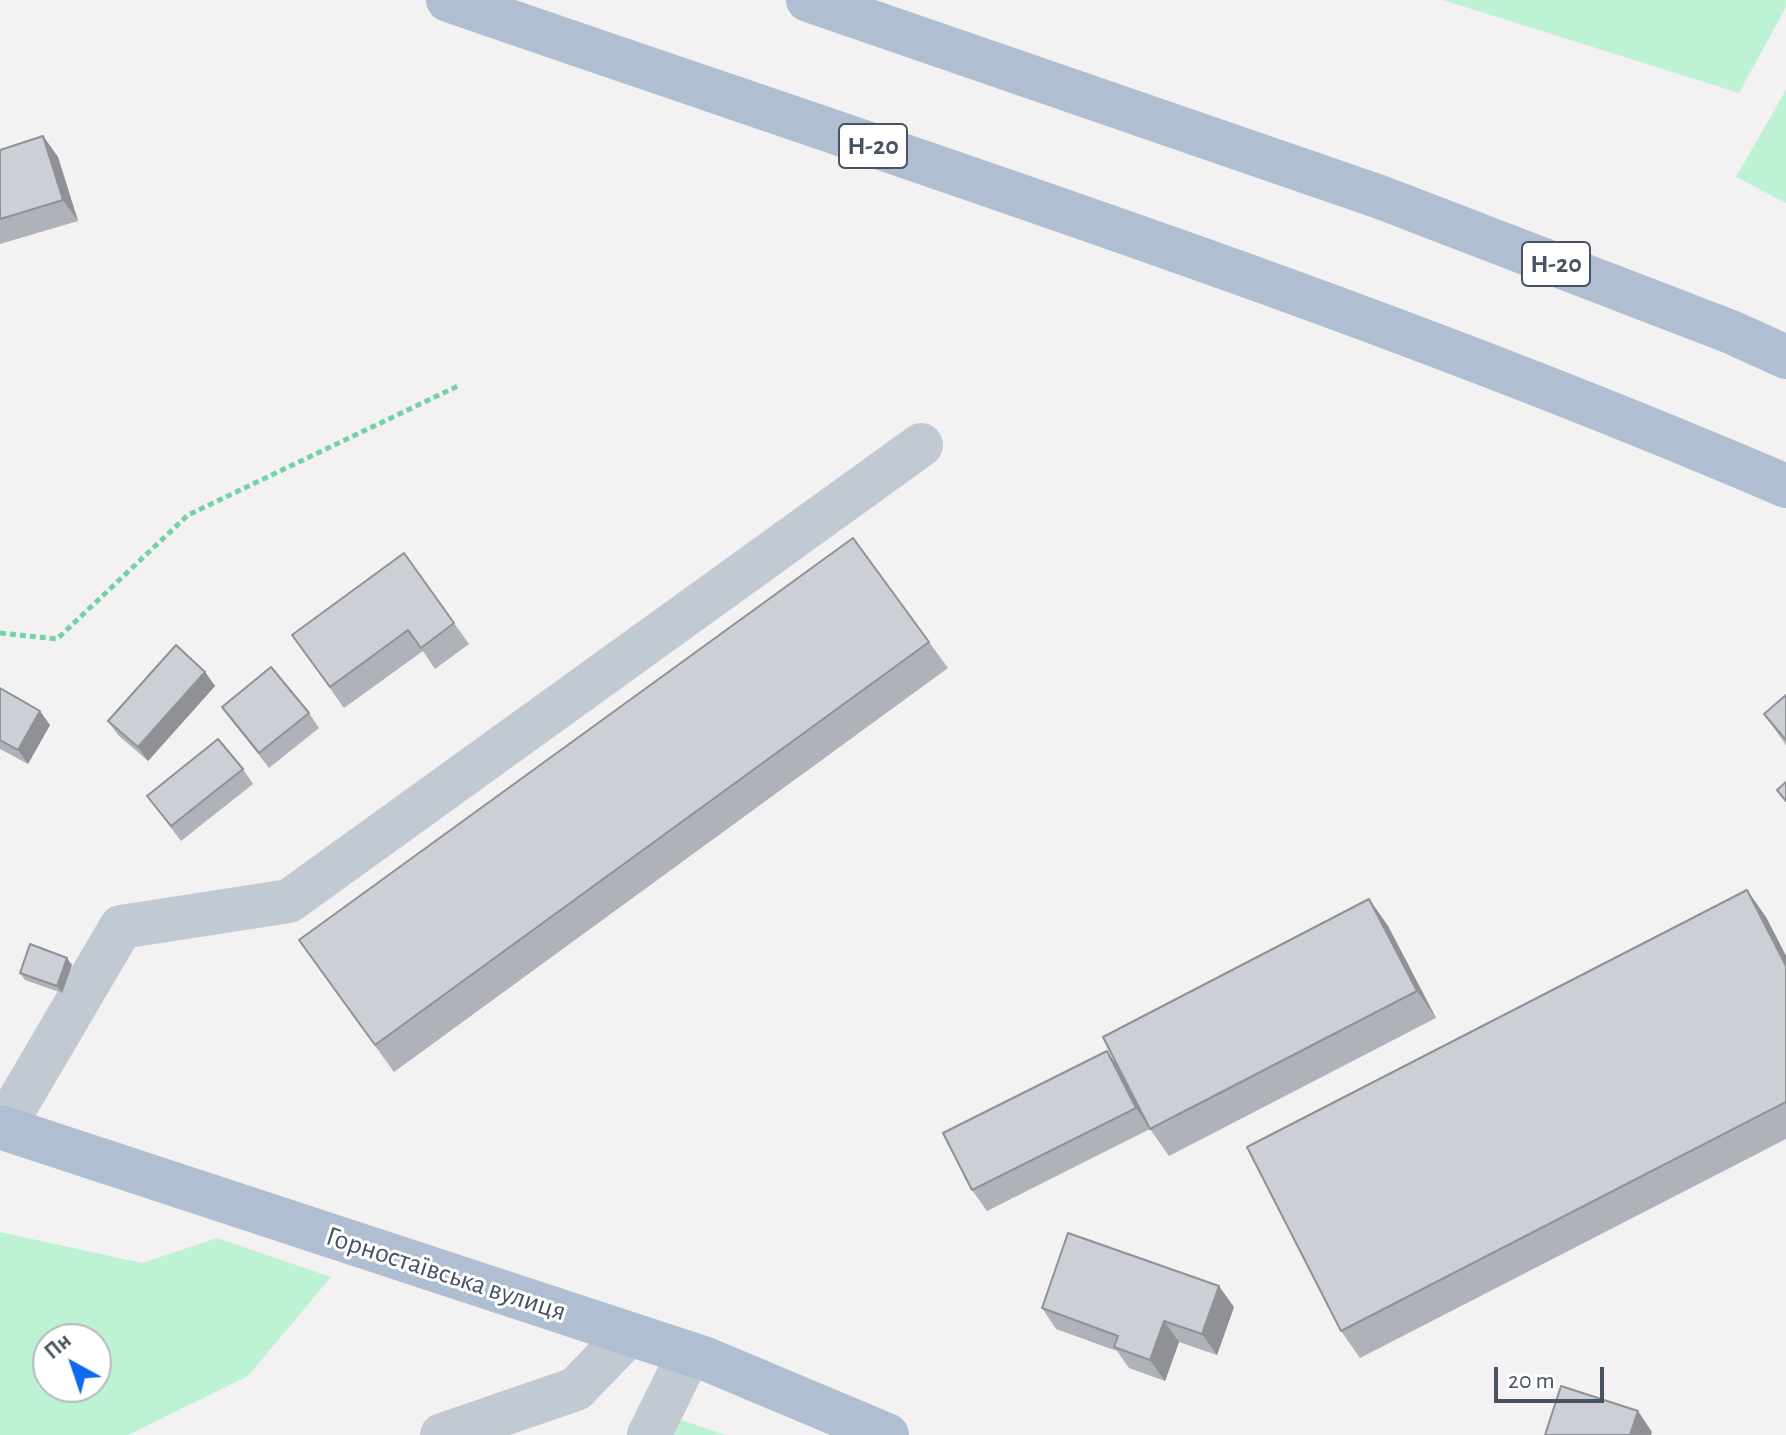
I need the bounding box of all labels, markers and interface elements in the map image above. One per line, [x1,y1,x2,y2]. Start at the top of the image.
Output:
road number: Н-20 [839,124,907,168]
road number: Н-20 [1522,242,1590,286]
street label: Горностаївська вулиця [322,1219,570,1329]
north arrow [32,1323,112,1403]
text: Пн [41,1329,75,1363]
scale bar [1498,1351,1608,1401]
text: 20 m [1508,1369,1555,1393]

